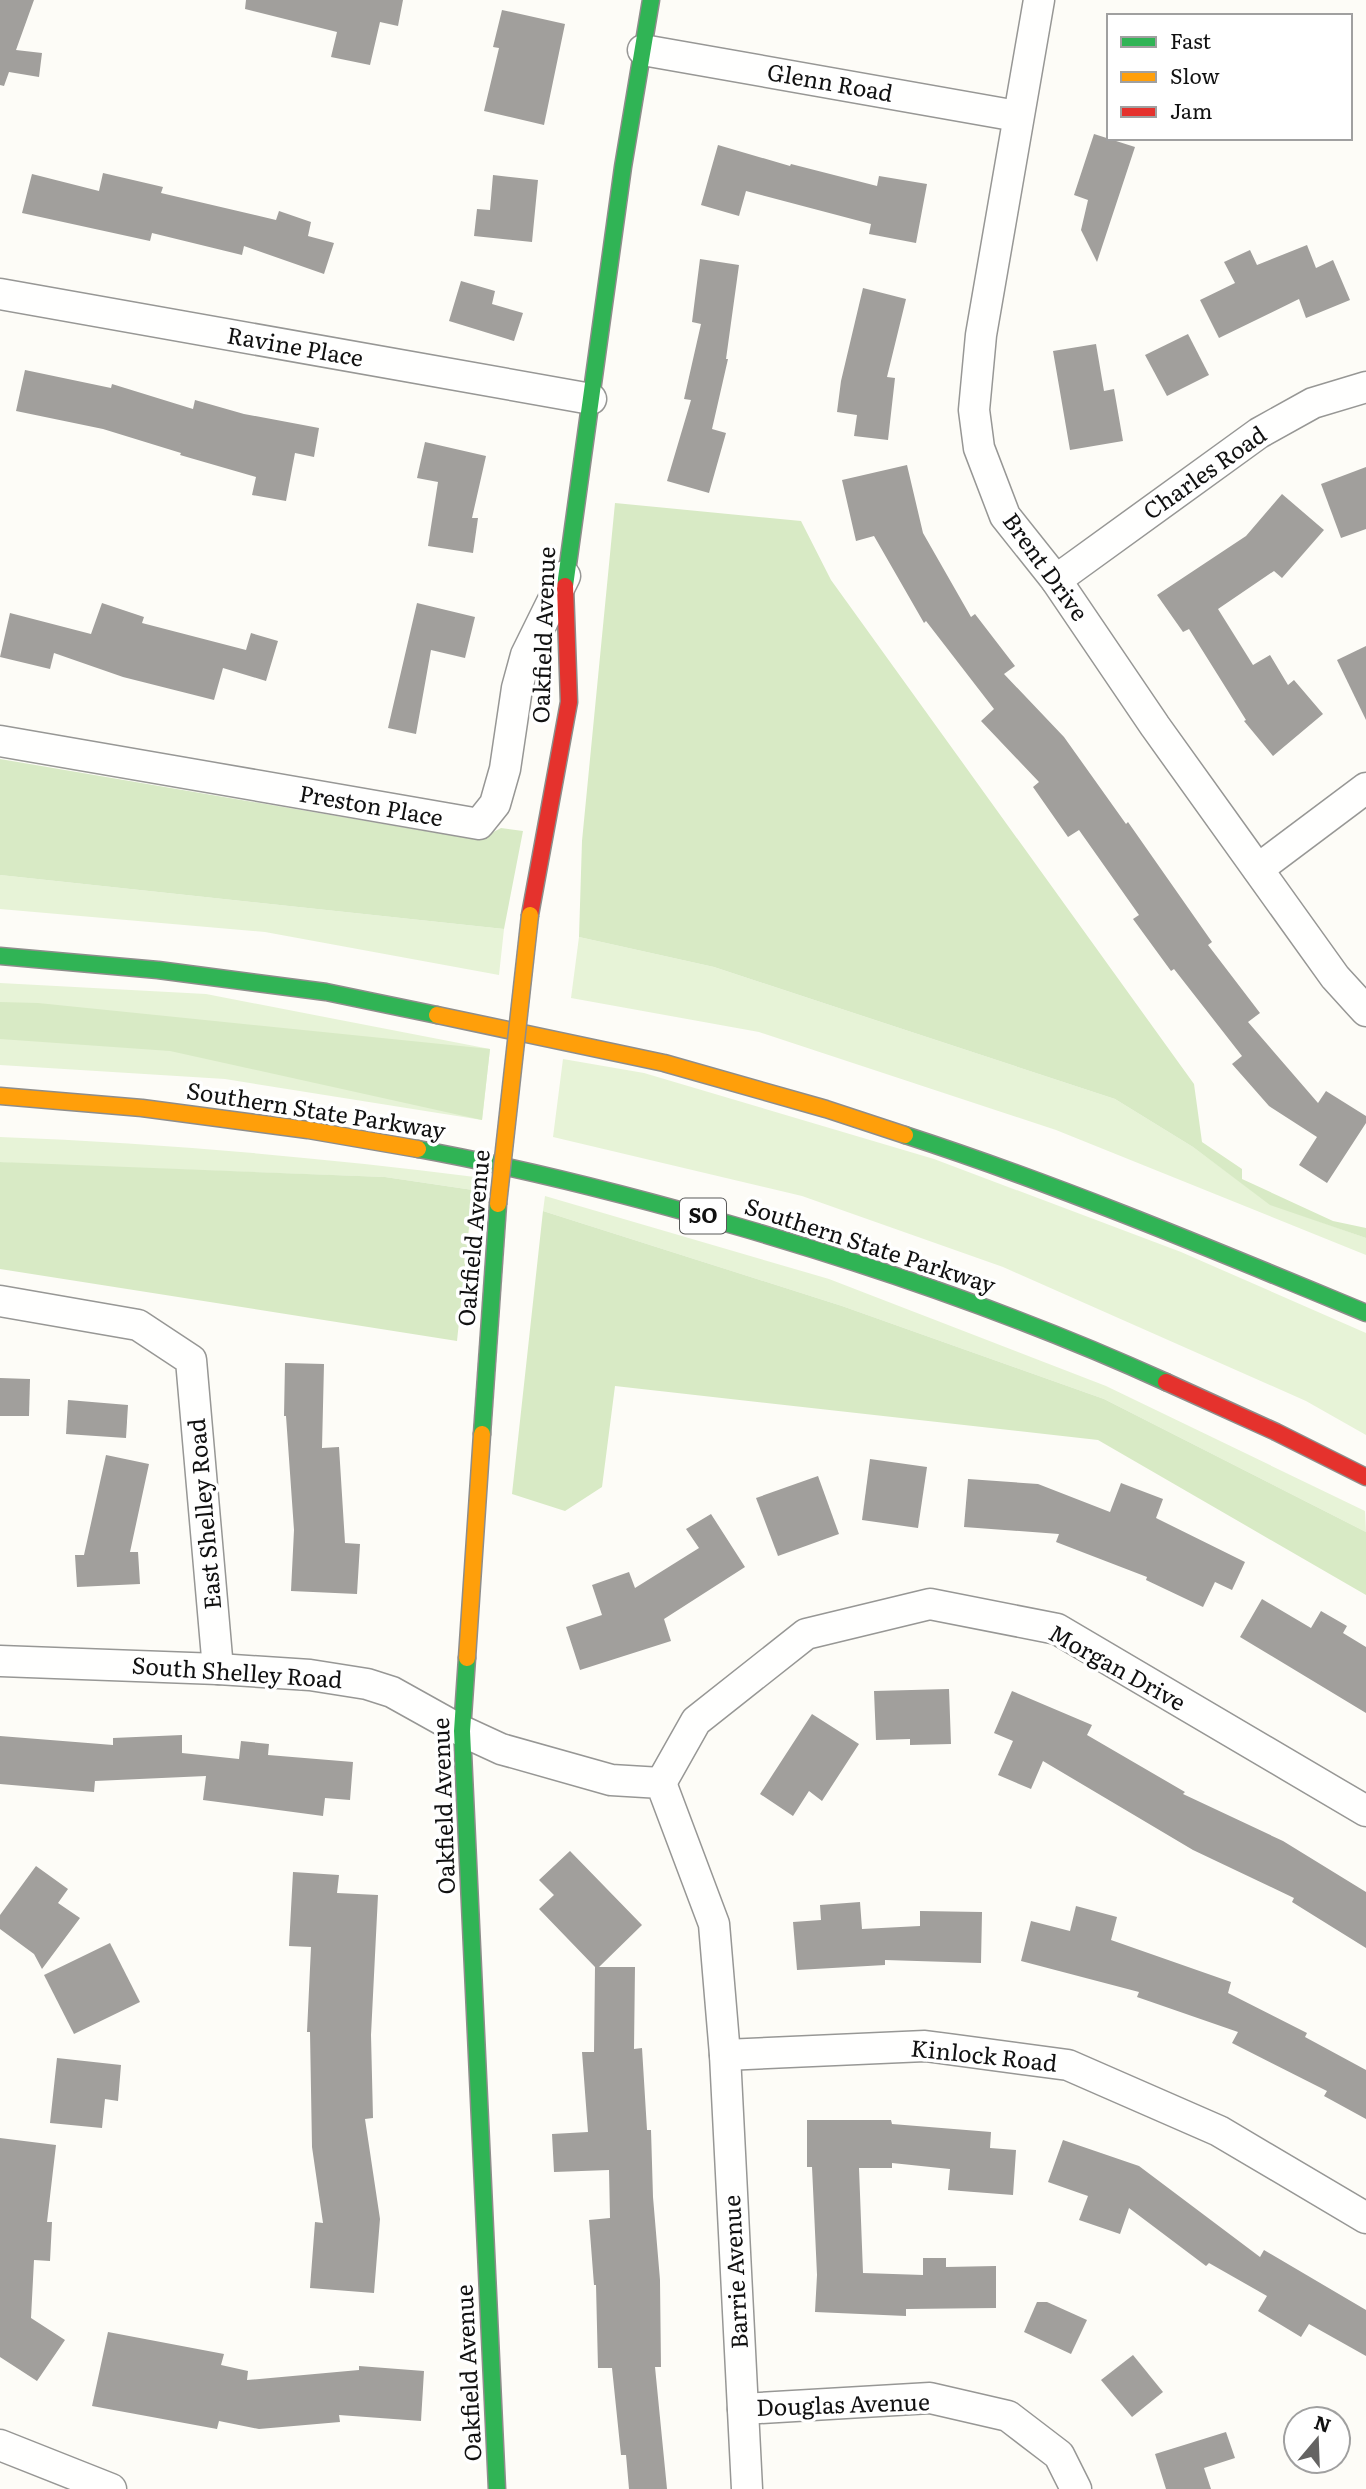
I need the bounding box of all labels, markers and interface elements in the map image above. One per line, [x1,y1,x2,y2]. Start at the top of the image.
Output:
legend [1107,14,1352,140]
text: Fast [1170,24,1211,55]
street label: Glenn Road [765,53,896,109]
text: Slow [1170,59,1220,90]
text: Jam [1170,94,1212,125]
street label: Ravine Place [225,316,366,374]
street label: Charles Road [1135,416,1272,526]
street label: Brent Drive [996,505,1098,627]
street label: Oakfield Avenue [522,546,562,724]
street label: Preston Place [297,775,446,833]
street label: Southern State Parkway [184,1072,449,1146]
street label: Oakfield Avenue [447,1148,497,1328]
street label: Southern State Parkway [741,1187,1001,1301]
road number: SO [680,1198,726,1234]
street label: East Shelley Road [178,1417,228,1611]
street label: Morgan Drive [1043,1615,1193,1718]
street label: South Shelley Road [131,1647,344,1695]
street label: Oakfield Avenue [422,1717,462,1895]
street label: Kinlock Road [909,2029,1059,2079]
street label: Barrie Avenue [713,2194,755,2350]
street label: Oakfield Avenue [445,2284,489,2462]
street label: Douglas Avenue [756,2383,930,2423]
north arrow [1282,2405,1352,2475]
text: N [1311,2407,1335,2439]

